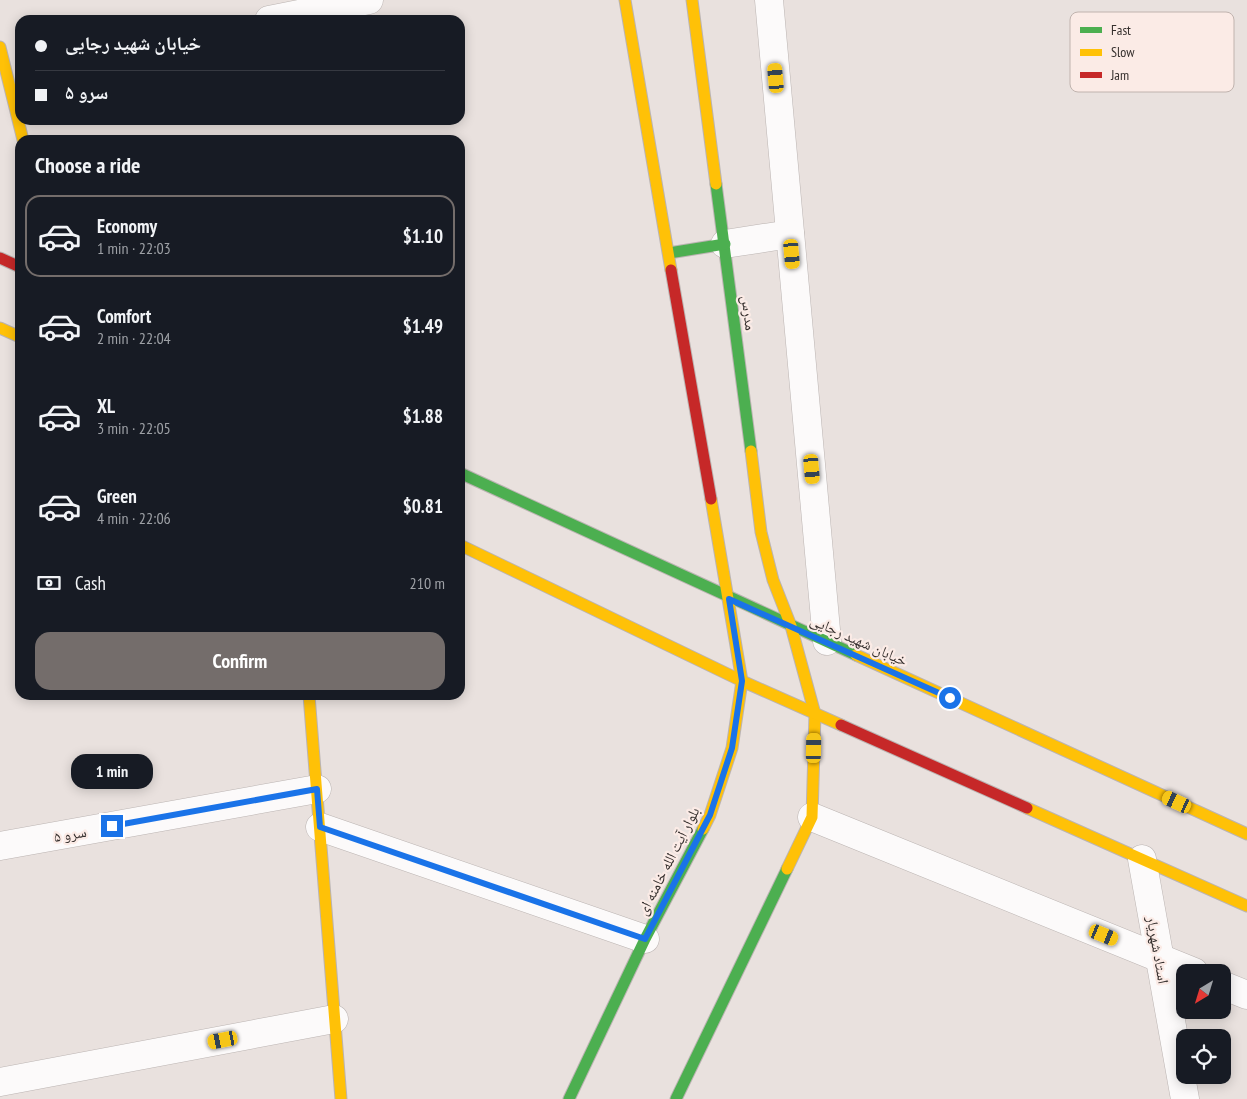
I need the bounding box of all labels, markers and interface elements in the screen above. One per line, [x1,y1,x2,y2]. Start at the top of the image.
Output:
legend [1070,12,1234,92]
text: Fast [1111,21,1131,39]
text: خیابان شهید رجایی [65,31,201,55]
text: Slow [1111,43,1135,61]
car [767,62,784,94]
text: Jam [1110,66,1129,84]
text: سرو ۵ [65,80,108,104]
text: Choose a ride [35,151,140,179]
icon: car [37,214,82,259]
text: Economy [97,214,157,238]
text: $1.10 [403,224,443,248]
text: 1 min · 22:03 [97,238,171,258]
car [783,238,800,270]
street label: مدرس [736,295,761,332]
icon: car [37,304,82,349]
text: Comfort [97,304,151,328]
text: $1.49 [403,314,443,338]
text: 2 min · 22:04 [97,328,171,348]
icon: car [37,394,82,439]
text: XL [97,394,115,418]
text: $1.88 [403,404,443,428]
text: 3 min · 22:05 [97,418,171,438]
car [803,453,820,485]
icon: car [37,484,82,529]
text: Green [97,484,137,508]
text: $0.81 [403,494,443,518]
text: 4 min · 22:06 [97,508,171,528]
icon: cash [35,569,63,597]
text: Cash [75,571,106,595]
text: 210 m [410,573,445,593]
street label: خیابان شهید رجایی [807,610,911,671]
button: Confirm [35,632,445,690]
route start [939,687,961,709]
car [806,733,821,763]
callout: 1 min [71,754,153,788]
text: 1 min [96,761,128,781]
car [1160,789,1193,815]
street label: بلوار آیت الله خامنه ای [632,804,704,919]
route end [101,815,123,837]
street label: سرو ۵ [52,822,88,846]
street label: استاد شهریار [1143,914,1173,985]
car [1087,922,1120,948]
north arrow [1176,964,1231,1019]
map controls [1176,964,1231,1084]
button: locate [1176,1029,1231,1084]
car [206,1030,239,1050]

